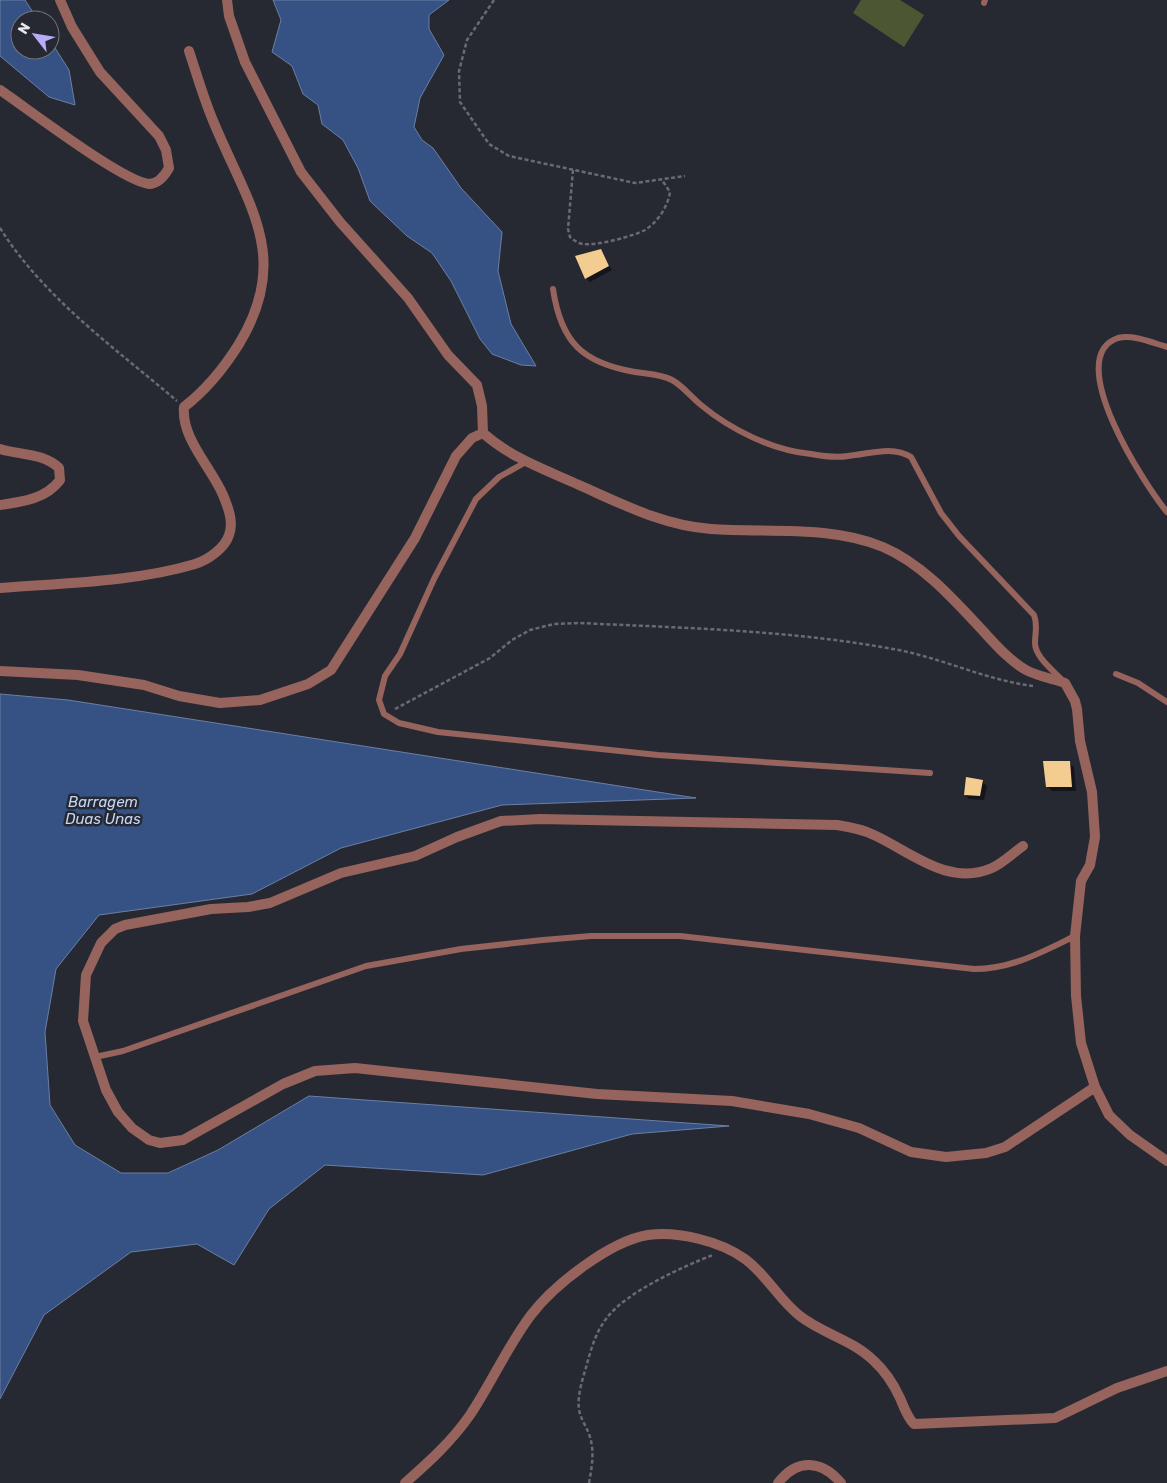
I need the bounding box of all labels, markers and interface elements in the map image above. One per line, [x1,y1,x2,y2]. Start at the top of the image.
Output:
north arrow [10,10,60,60]
text: N [14,20,34,37]
water label: Barragem Duas Unas [65,793,141,828]

